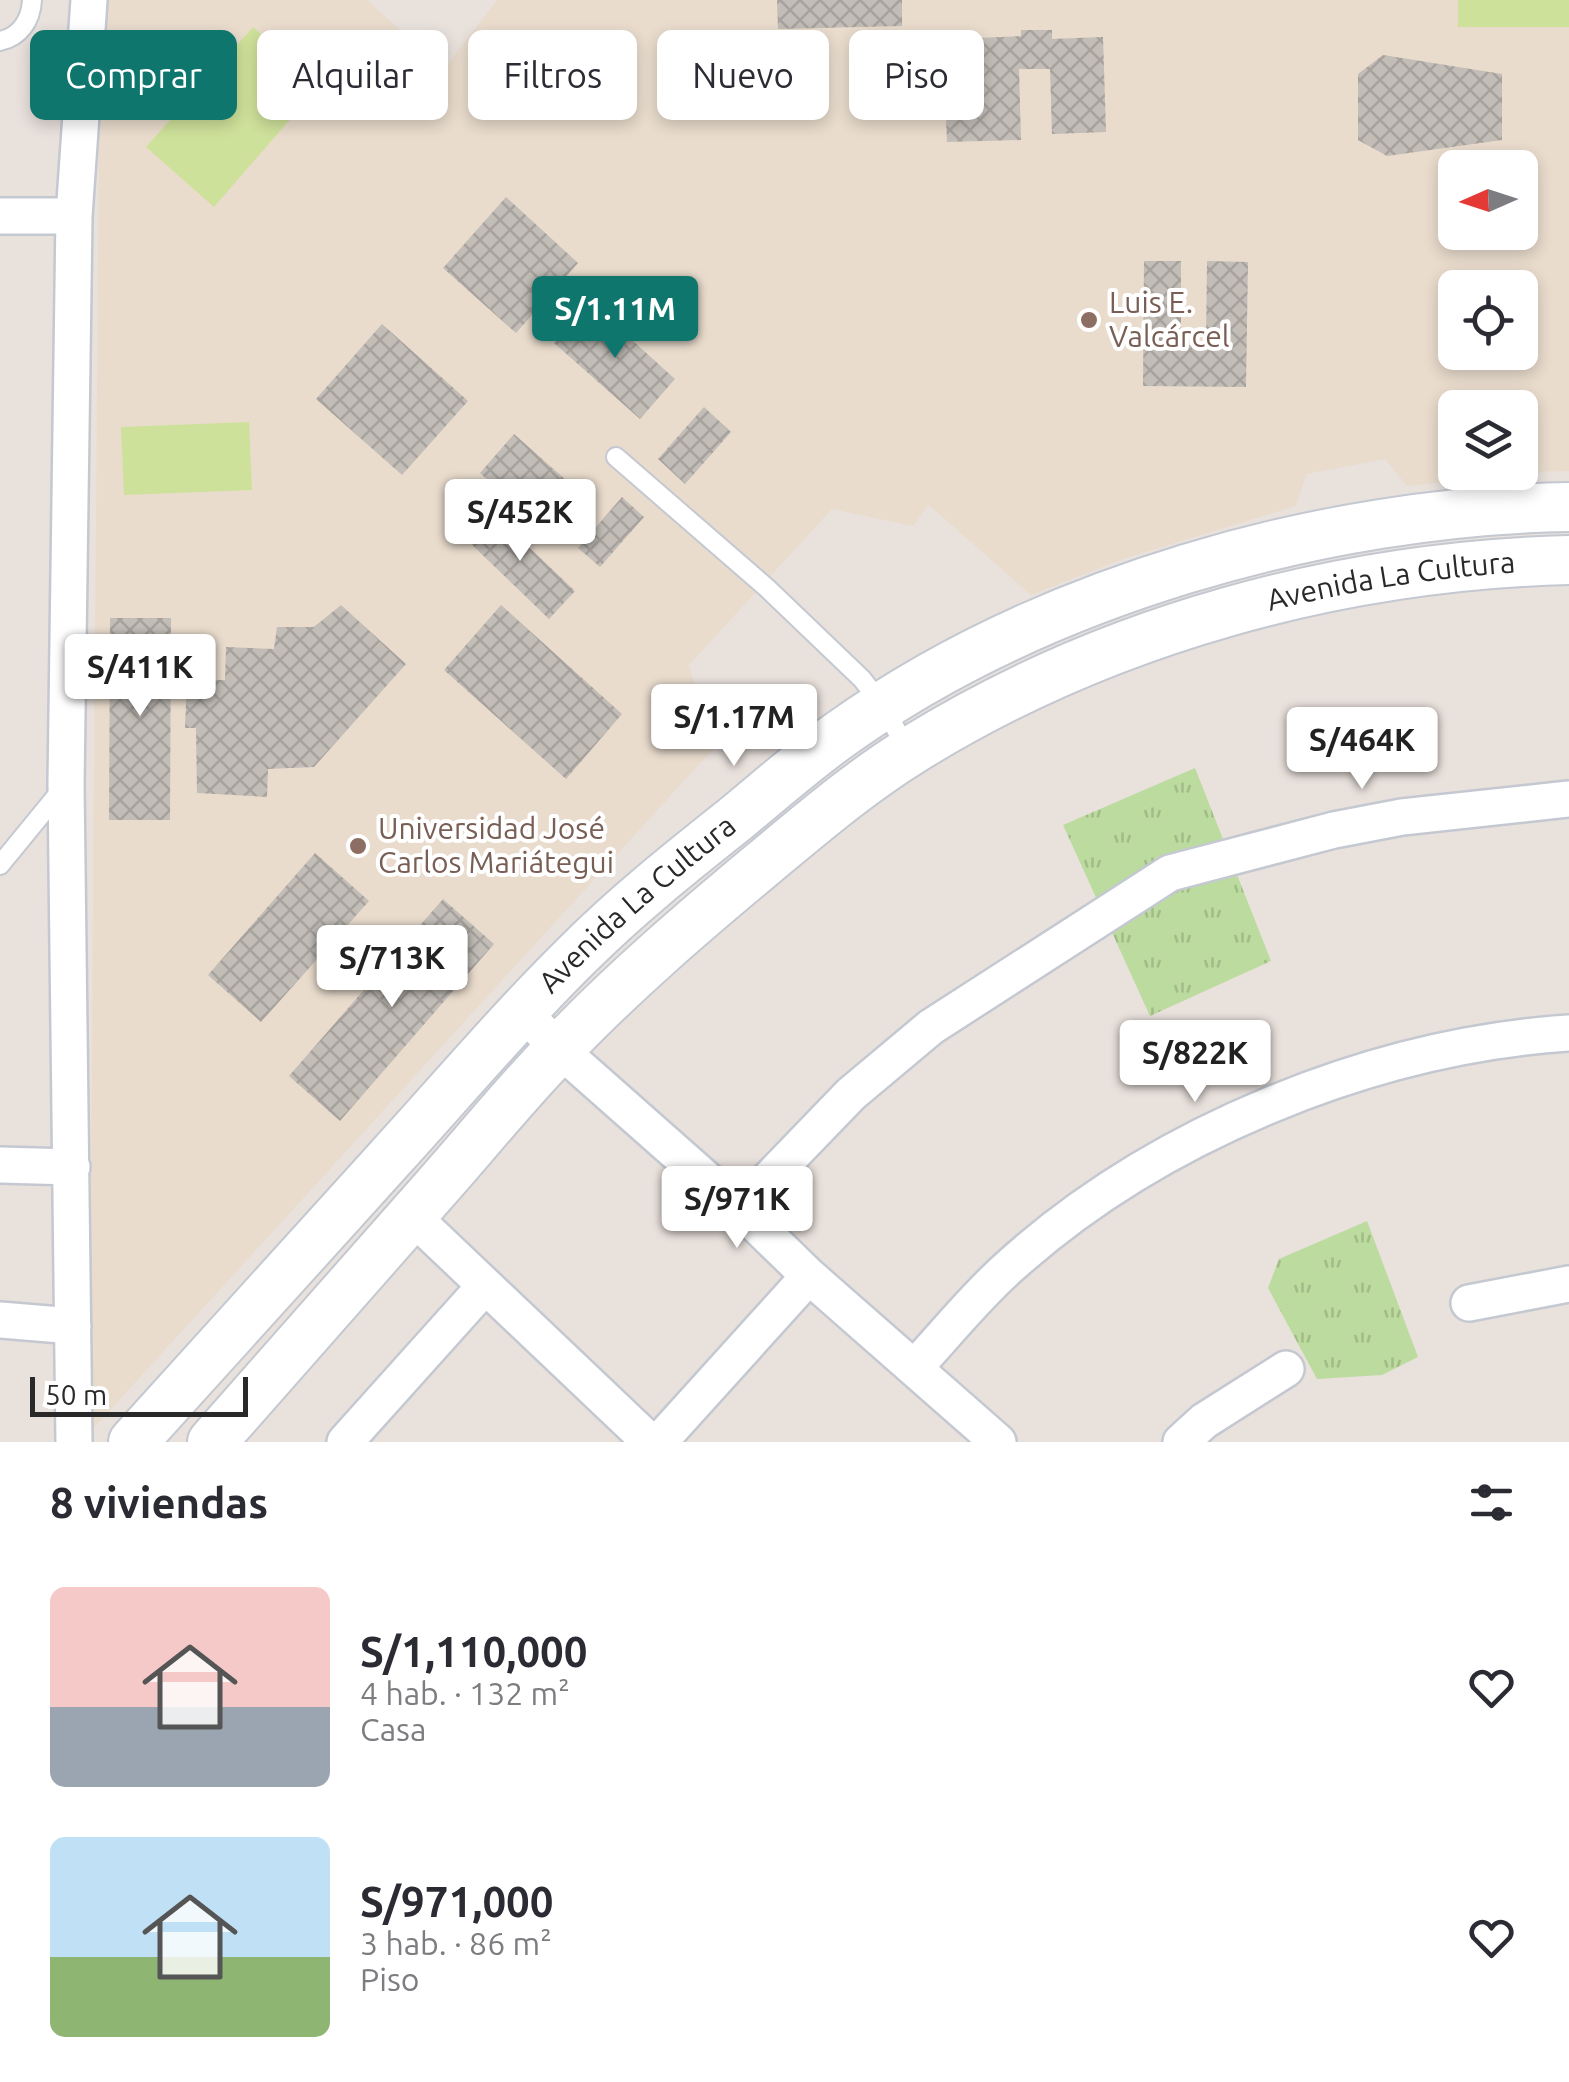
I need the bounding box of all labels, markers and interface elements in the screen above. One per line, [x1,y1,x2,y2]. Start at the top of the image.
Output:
chip: Comprar [30,30,237,120]
chip: Alquilar [257,30,448,120]
chip: Filtros [468,30,637,120]
chip: Nuevo [657,30,829,120]
chip: Piso [849,30,984,120]
north arrow [1438,150,1538,250]
map controls [1438,150,1538,490]
button: locate [1438,270,1538,370]
pin: S/1.11M [523,276,707,361]
place label: Luis E. Valcárcel [1109,285,1230,353]
text: S/1.11M [554,290,676,326]
marker: Luis E. Valcárcel [1078,309,1100,331]
button: layers [1438,390,1538,490]
pin: S/452K [439,479,601,564]
text: S/452K [467,493,573,529]
street label: Avenida La Cultura [1263,544,1516,617]
pin: S/411K [59,634,221,719]
text: S/411K [87,648,193,684]
pin: S/1.17M [642,684,826,769]
text: S/1.17M [673,698,795,734]
pin: S/464K [1281,707,1443,792]
text: S/464K [1309,721,1415,757]
street label: Avenida La Cultura [531,808,742,999]
place label: Universidad José Carlos Mariátegui [378,811,614,879]
marker: Universidad José Carlos Mariátegui [347,835,369,857]
pin: S/713K [311,925,473,1010]
text: S/713K [339,939,445,975]
pin: S/822K [1114,1020,1276,1105]
text: S/822K [1142,1034,1248,1070]
pin: S/971K [656,1166,818,1251]
text: S/971K [684,1180,790,1216]
scale bar [30,1372,248,1416]
text: 50 m [45,1379,107,1410]
icon: filters [1464,1475,1519,1530]
text: 8 viviendas [50,1479,268,1526]
icon: home [130,1627,250,1747]
text: S/1,110,000 [360,1628,587,1675]
icon: heart [1464,1660,1519,1715]
text: 4 hab. · 132 m² [360,1675,570,1711]
text: Casa [360,1711,426,1747]
icon: home [130,1877,250,1997]
text: S/971,000 [360,1878,553,1925]
icon: heart [1464,1910,1519,1965]
text: 3 hab. · 86 m² [360,1925,552,1961]
text: Piso [360,1961,420,1997]

